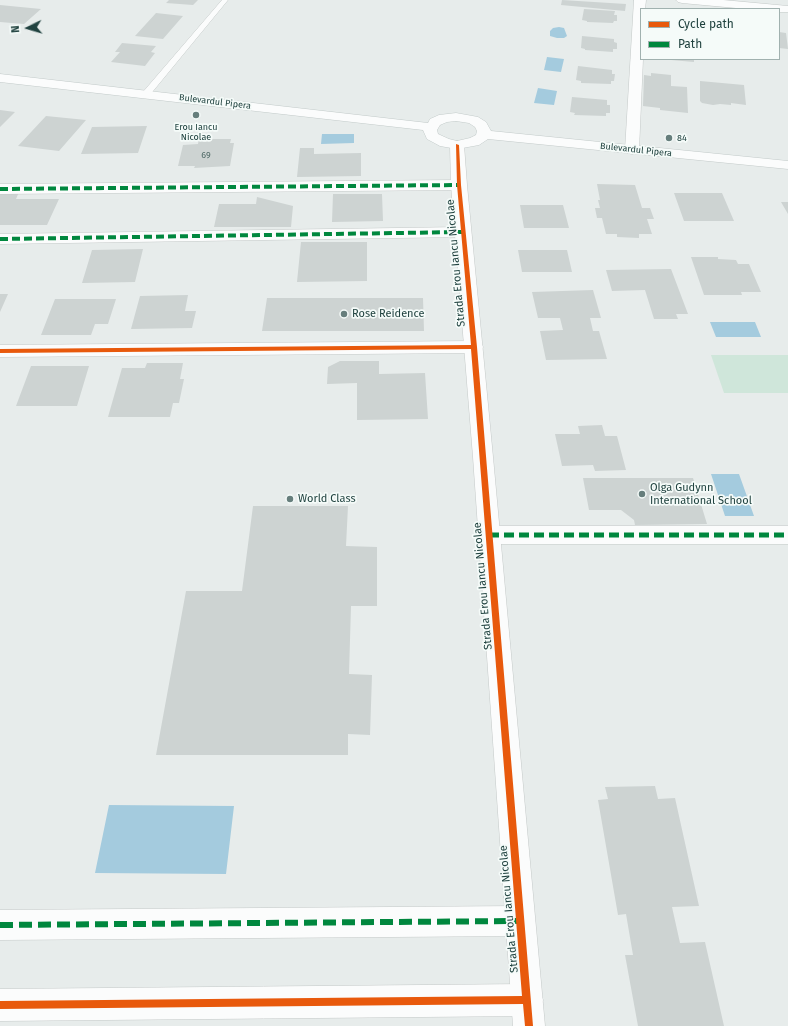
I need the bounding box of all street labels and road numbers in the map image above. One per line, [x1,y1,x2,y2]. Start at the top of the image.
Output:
street label: Bulevardul Pipera [178,92,252,112]
street label: Bulevardul Pipera [599,141,673,159]
street label: Strada Erou Iancu Nicolae [444,199,468,327]
street label: Strada Erou Iancu Nicolae [471,522,495,650]
street label: Strada Erou Iancu Nicolae [497,845,521,973]

